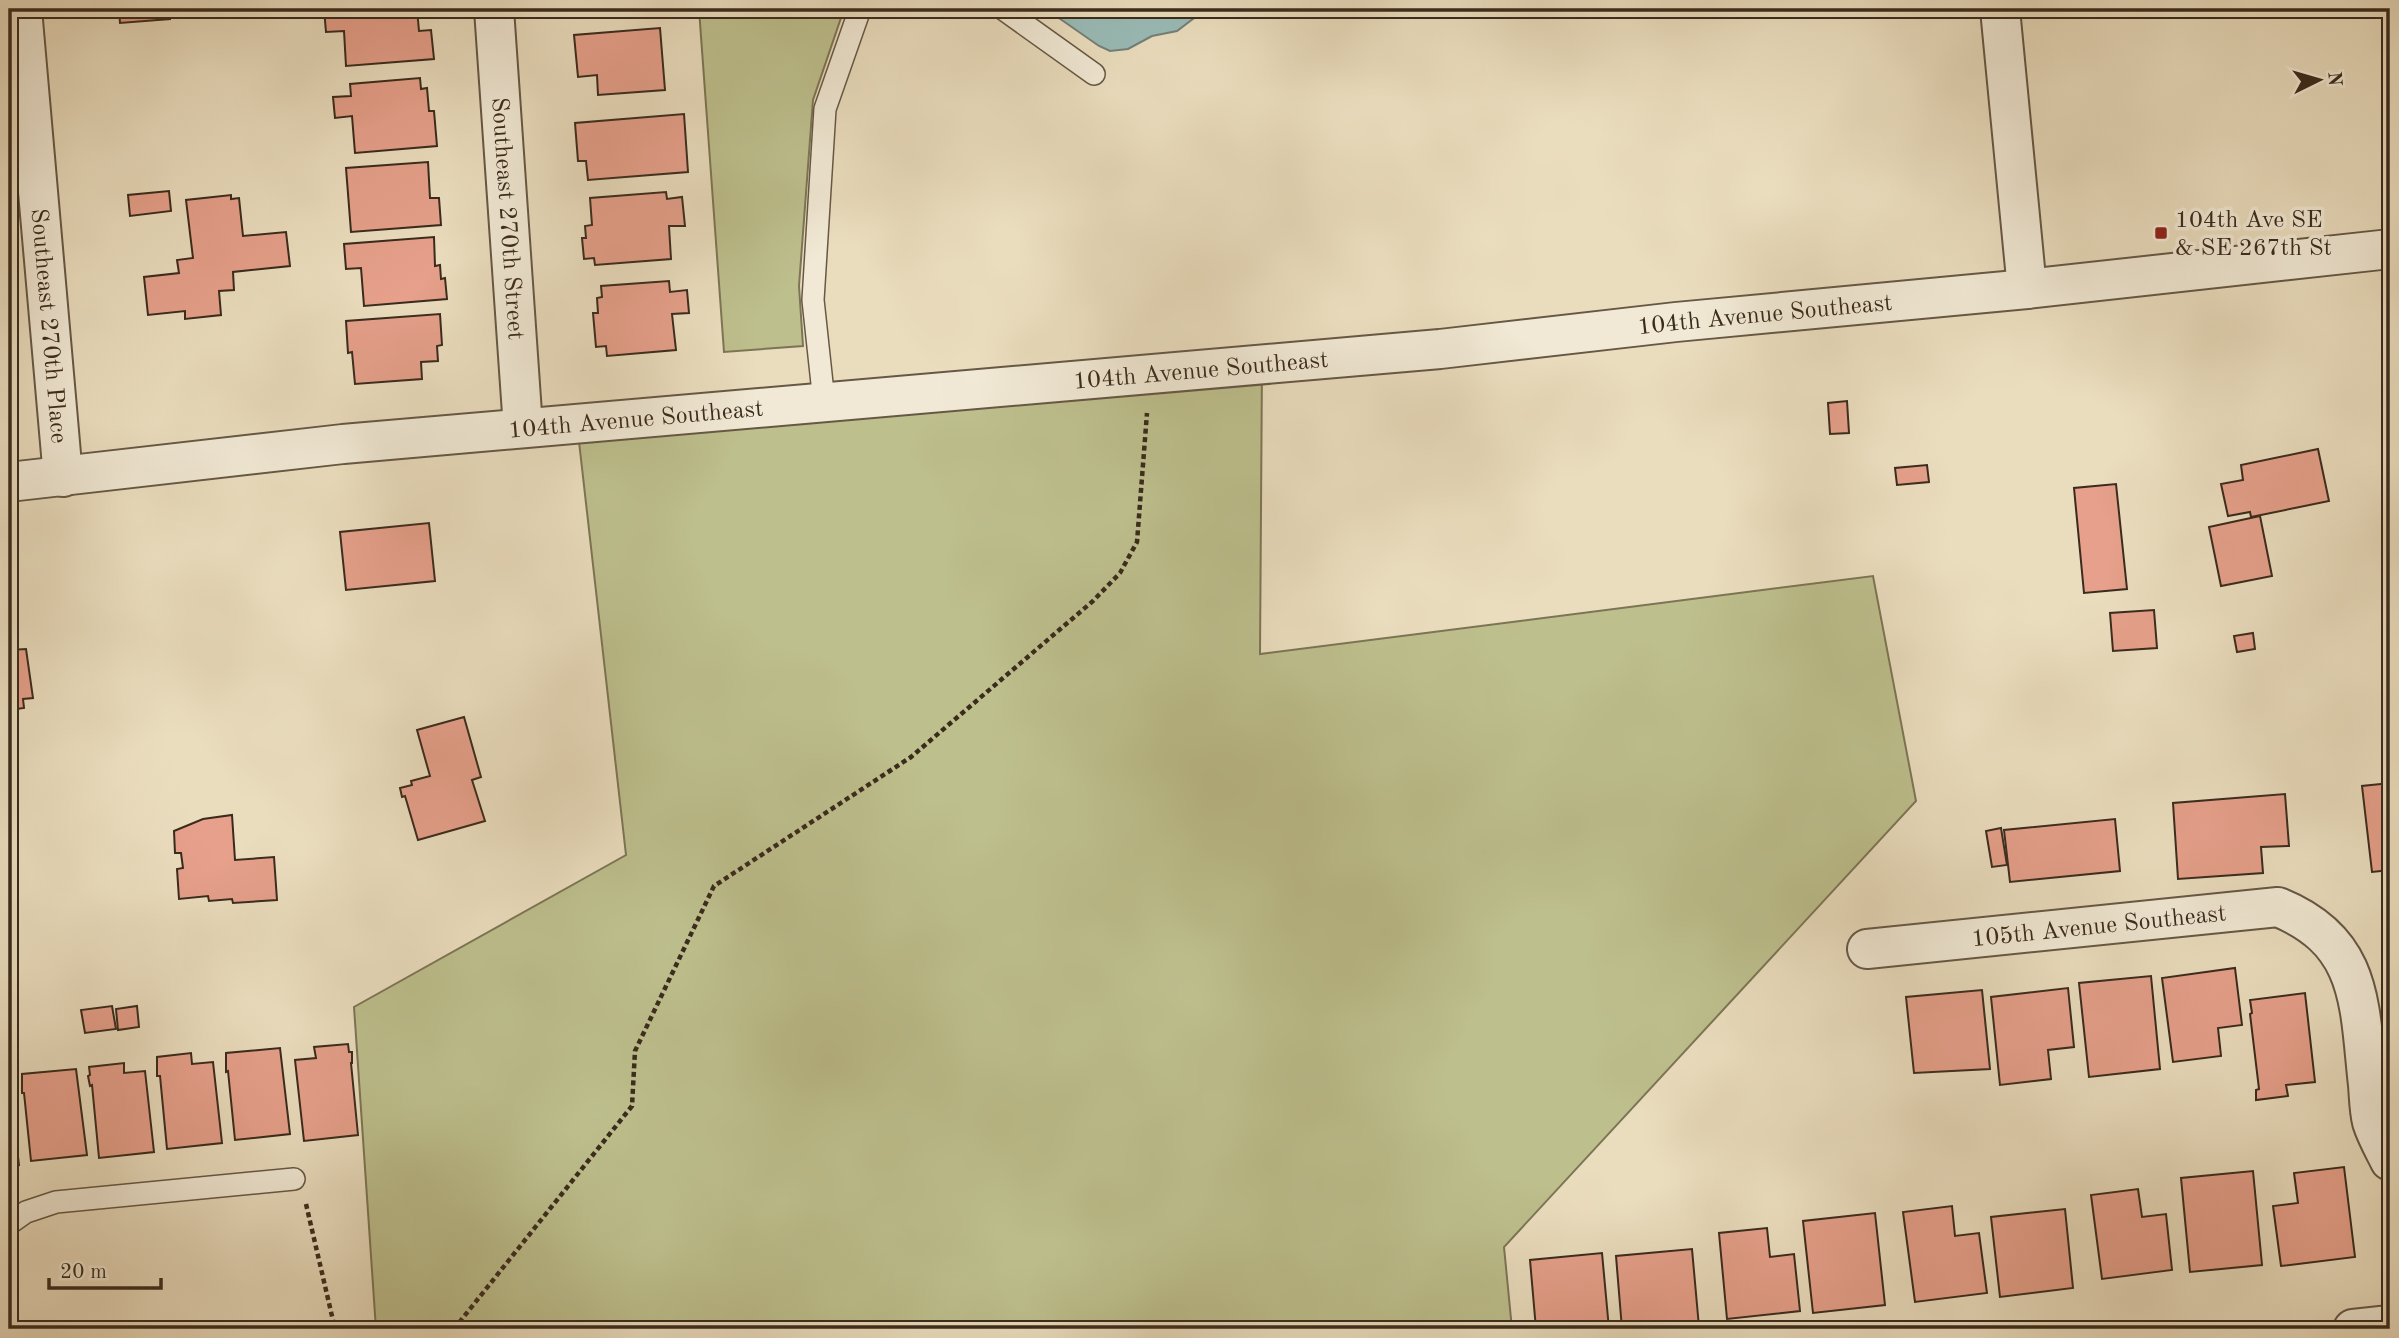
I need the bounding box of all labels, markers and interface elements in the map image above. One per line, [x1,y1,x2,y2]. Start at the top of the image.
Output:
north arrow [2284,46,2354,116]
text: N [2323,71,2344,87]
street label: Southeast 270th Street [486,97,527,341]
street label: Southeast 270th Place [26,208,70,444]
place label: 104th Ave SE & SE 267th St [2175,209,2332,261]
marker: 104th Ave SE & SE 267th St [2153,225,2169,241]
street label: 104th Avenue Southeast [1636,292,1893,340]
street label: 104th Avenue Southeast [1072,349,1329,395]
street label: 104th Avenue Southeast [507,398,764,444]
street label: 105th Avenue Southeast [1971,902,2227,952]
scale bar [49,1247,161,1291]
text: 20 m [60,1262,107,1283]

